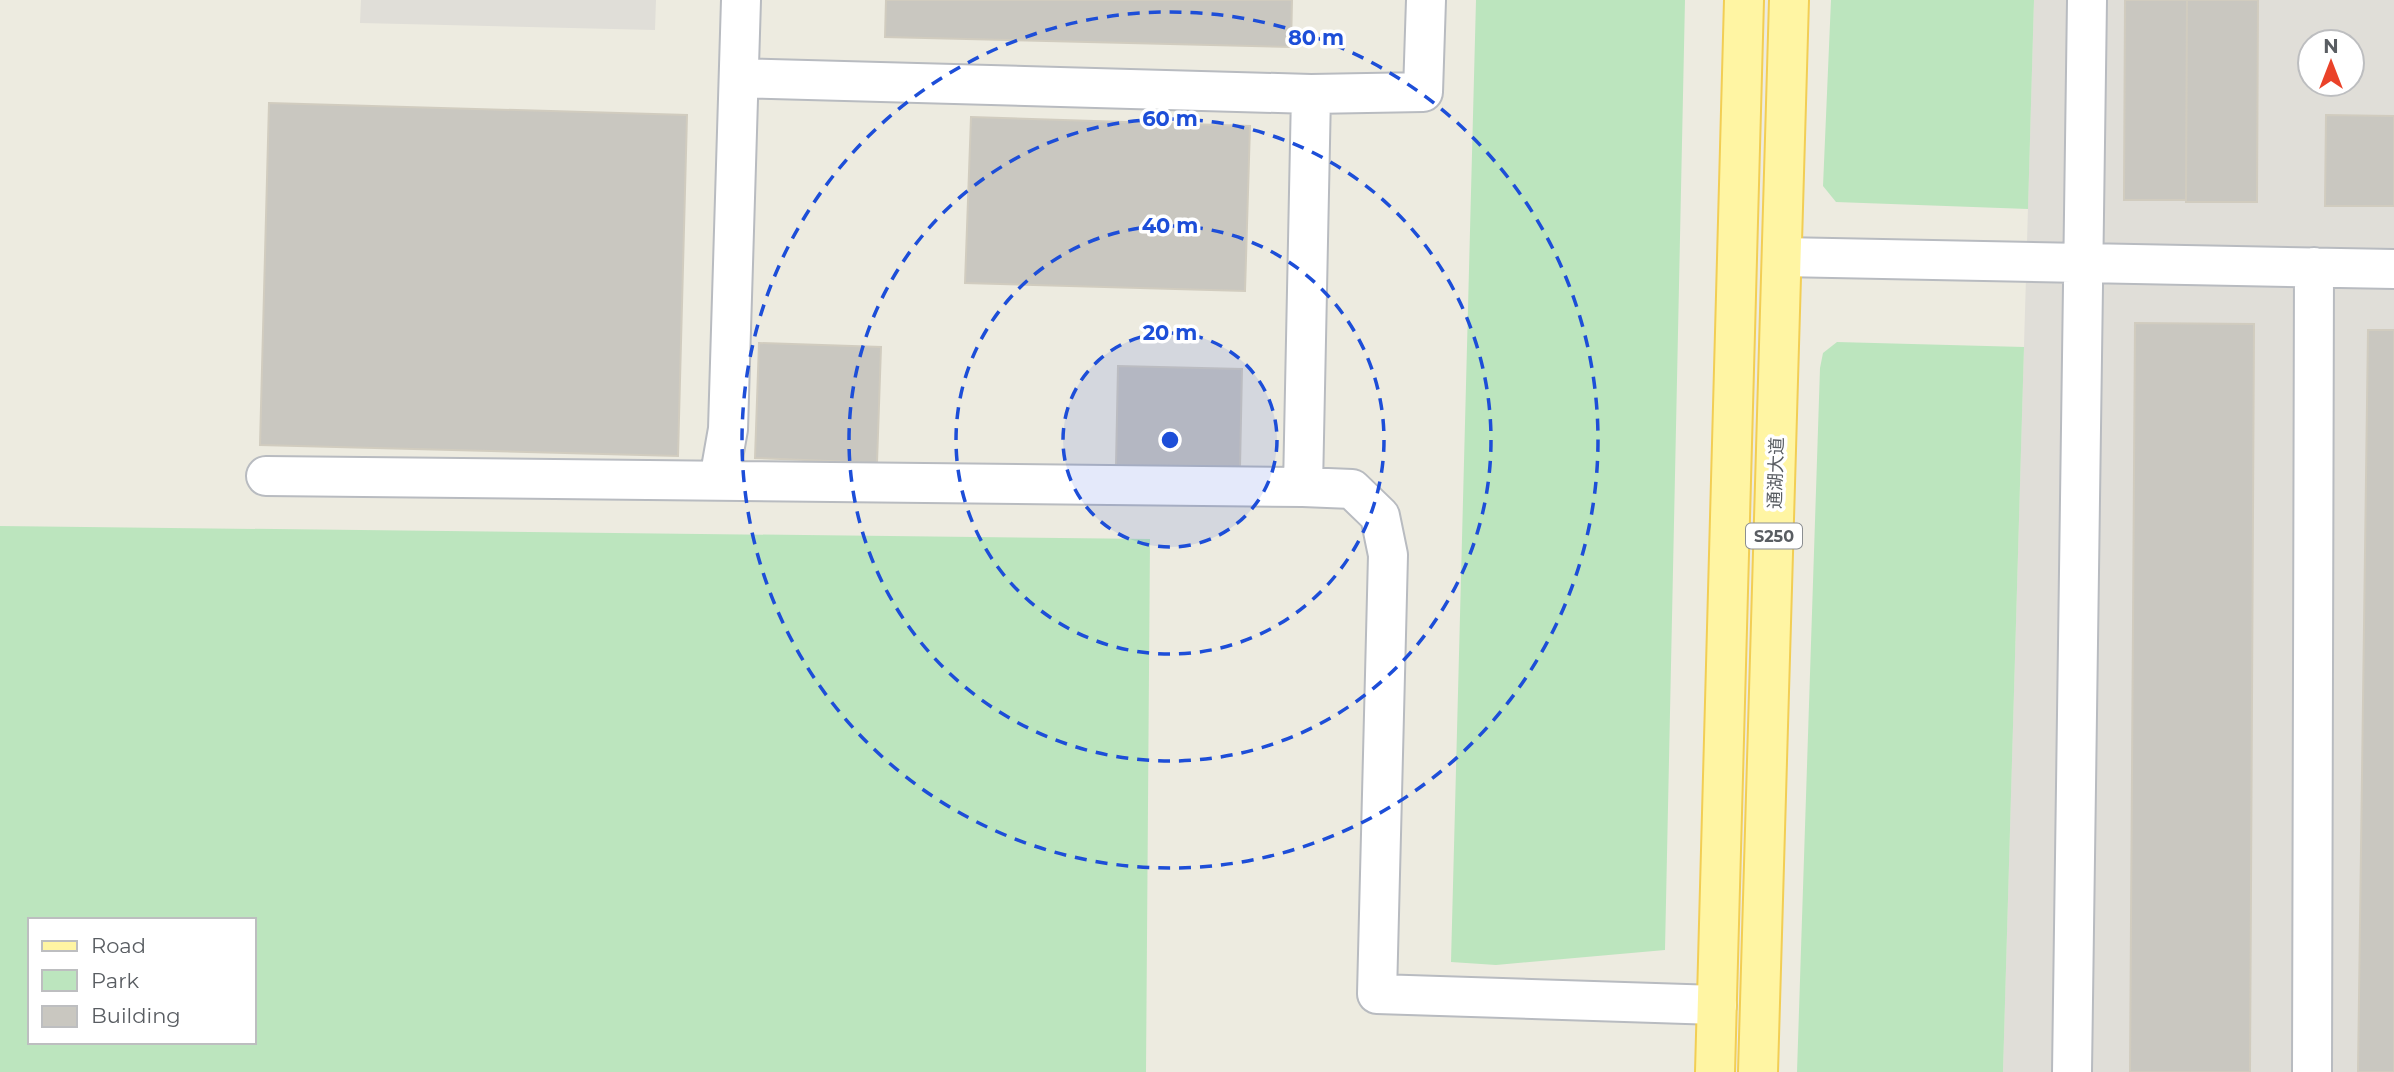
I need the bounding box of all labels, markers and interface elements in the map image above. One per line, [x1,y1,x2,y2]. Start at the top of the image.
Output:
text: 80 m [1288,25,1344,50]
north arrow [2296,28,2366,98]
text: N [2323,35,2339,58]
text: 60 m [1142,106,1198,131]
text: 40 m [1142,213,1198,238]
text: 20 m [1143,320,1197,345]
centre of rings [1158,428,1182,452]
street label: 通湖大道 [1764,437,1788,509]
road number: S250 [1746,524,1802,548]
legend [28,918,256,1044]
text: Road [91,933,146,958]
text: Park [91,968,139,993]
text: Building [91,1003,181,1028]

